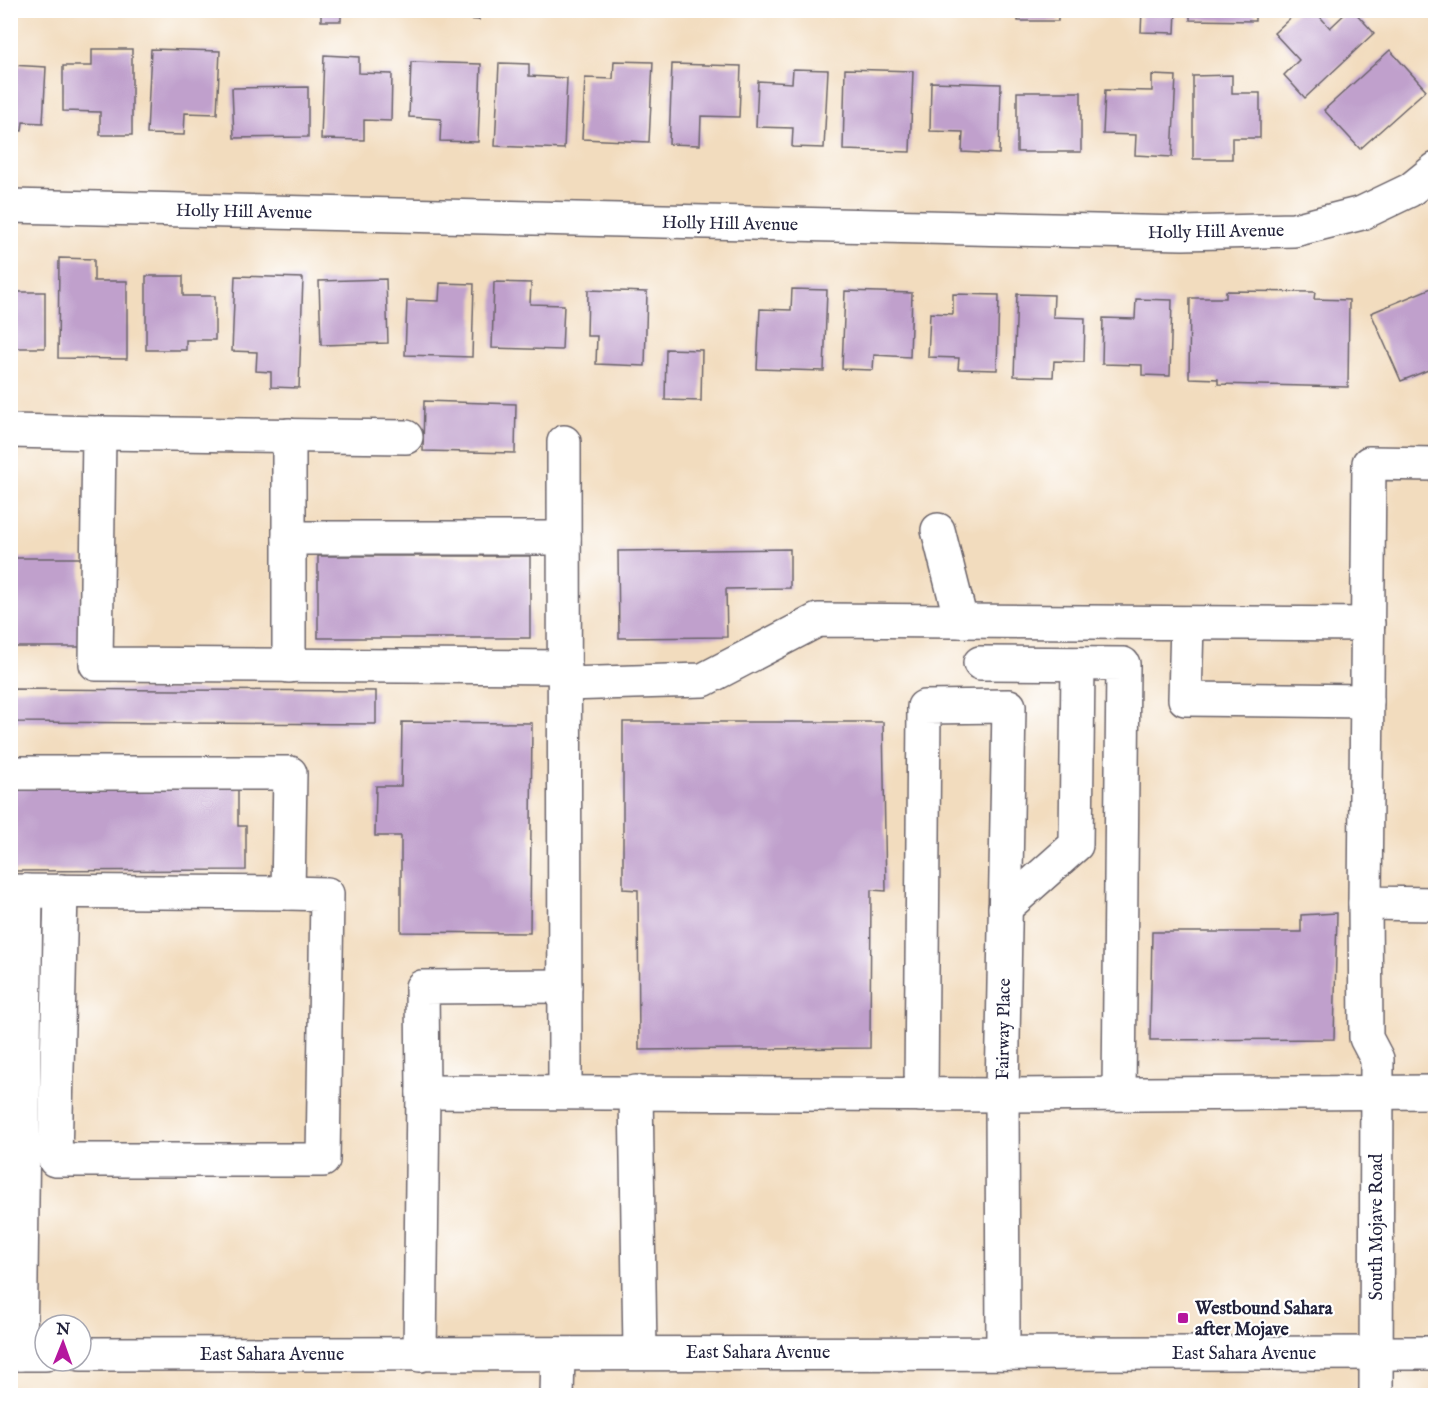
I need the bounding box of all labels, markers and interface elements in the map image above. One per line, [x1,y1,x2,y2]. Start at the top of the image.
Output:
street label: Holly Hill Avenue [176,200,312,225]
street label: Holly Hill Avenue [662,212,798,237]
street label: Holly Hill Avenue [1148,220,1284,245]
street label: Fairway Place [992,978,1017,1080]
street label: South Mojave Road [1366,1153,1389,1300]
place label: Westbound Sahara after Mojave [1194,1298,1334,1342]
marker: Westbound Sahara after Mojave [1176,1311,1190,1325]
north arrow [33,1313,93,1373]
text: N [55,1320,70,1340]
street label: East Sahara Avenue [686,1342,830,1365]
street label: East Sahara Avenue [1172,1343,1316,1366]
street label: East Sahara Avenue [200,1344,344,1367]

